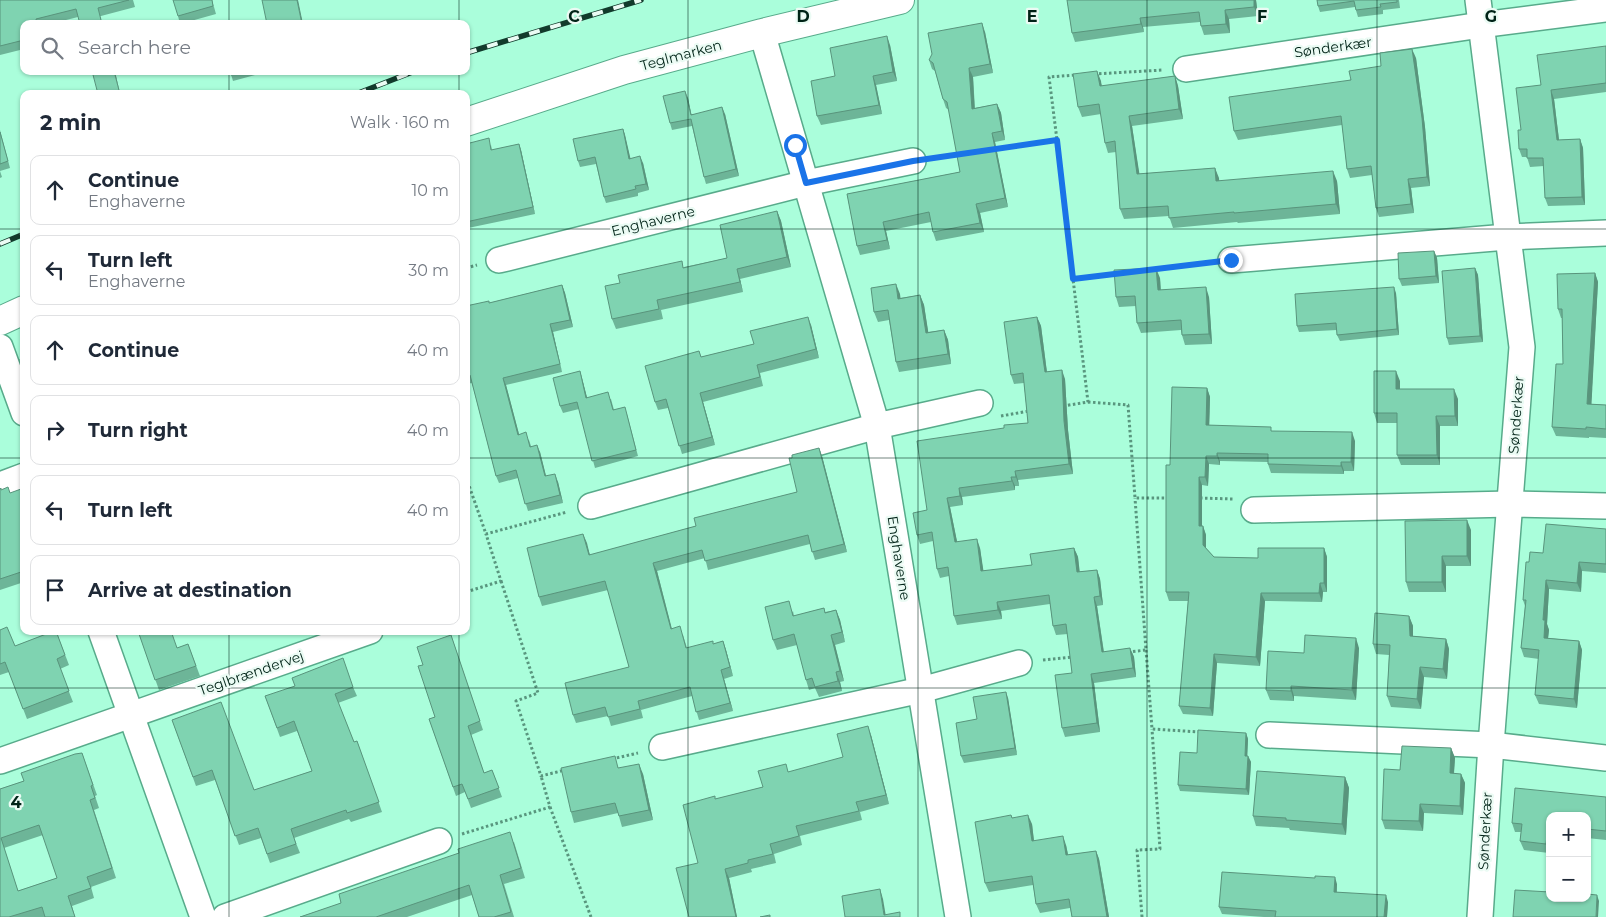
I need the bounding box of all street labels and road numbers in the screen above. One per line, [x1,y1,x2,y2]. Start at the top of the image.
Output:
street label: Sønderkær [1293,33,1373,61]
street label: Teglmarken [638,35,724,75]
street label: Enghaverne [609,202,697,240]
street label: Sønderkær [1504,375,1528,455]
street label: Enghaverne [883,514,915,602]
street label: Teglbrændervej [196,647,306,699]
street label: Sønderkær [1474,791,1496,870]

